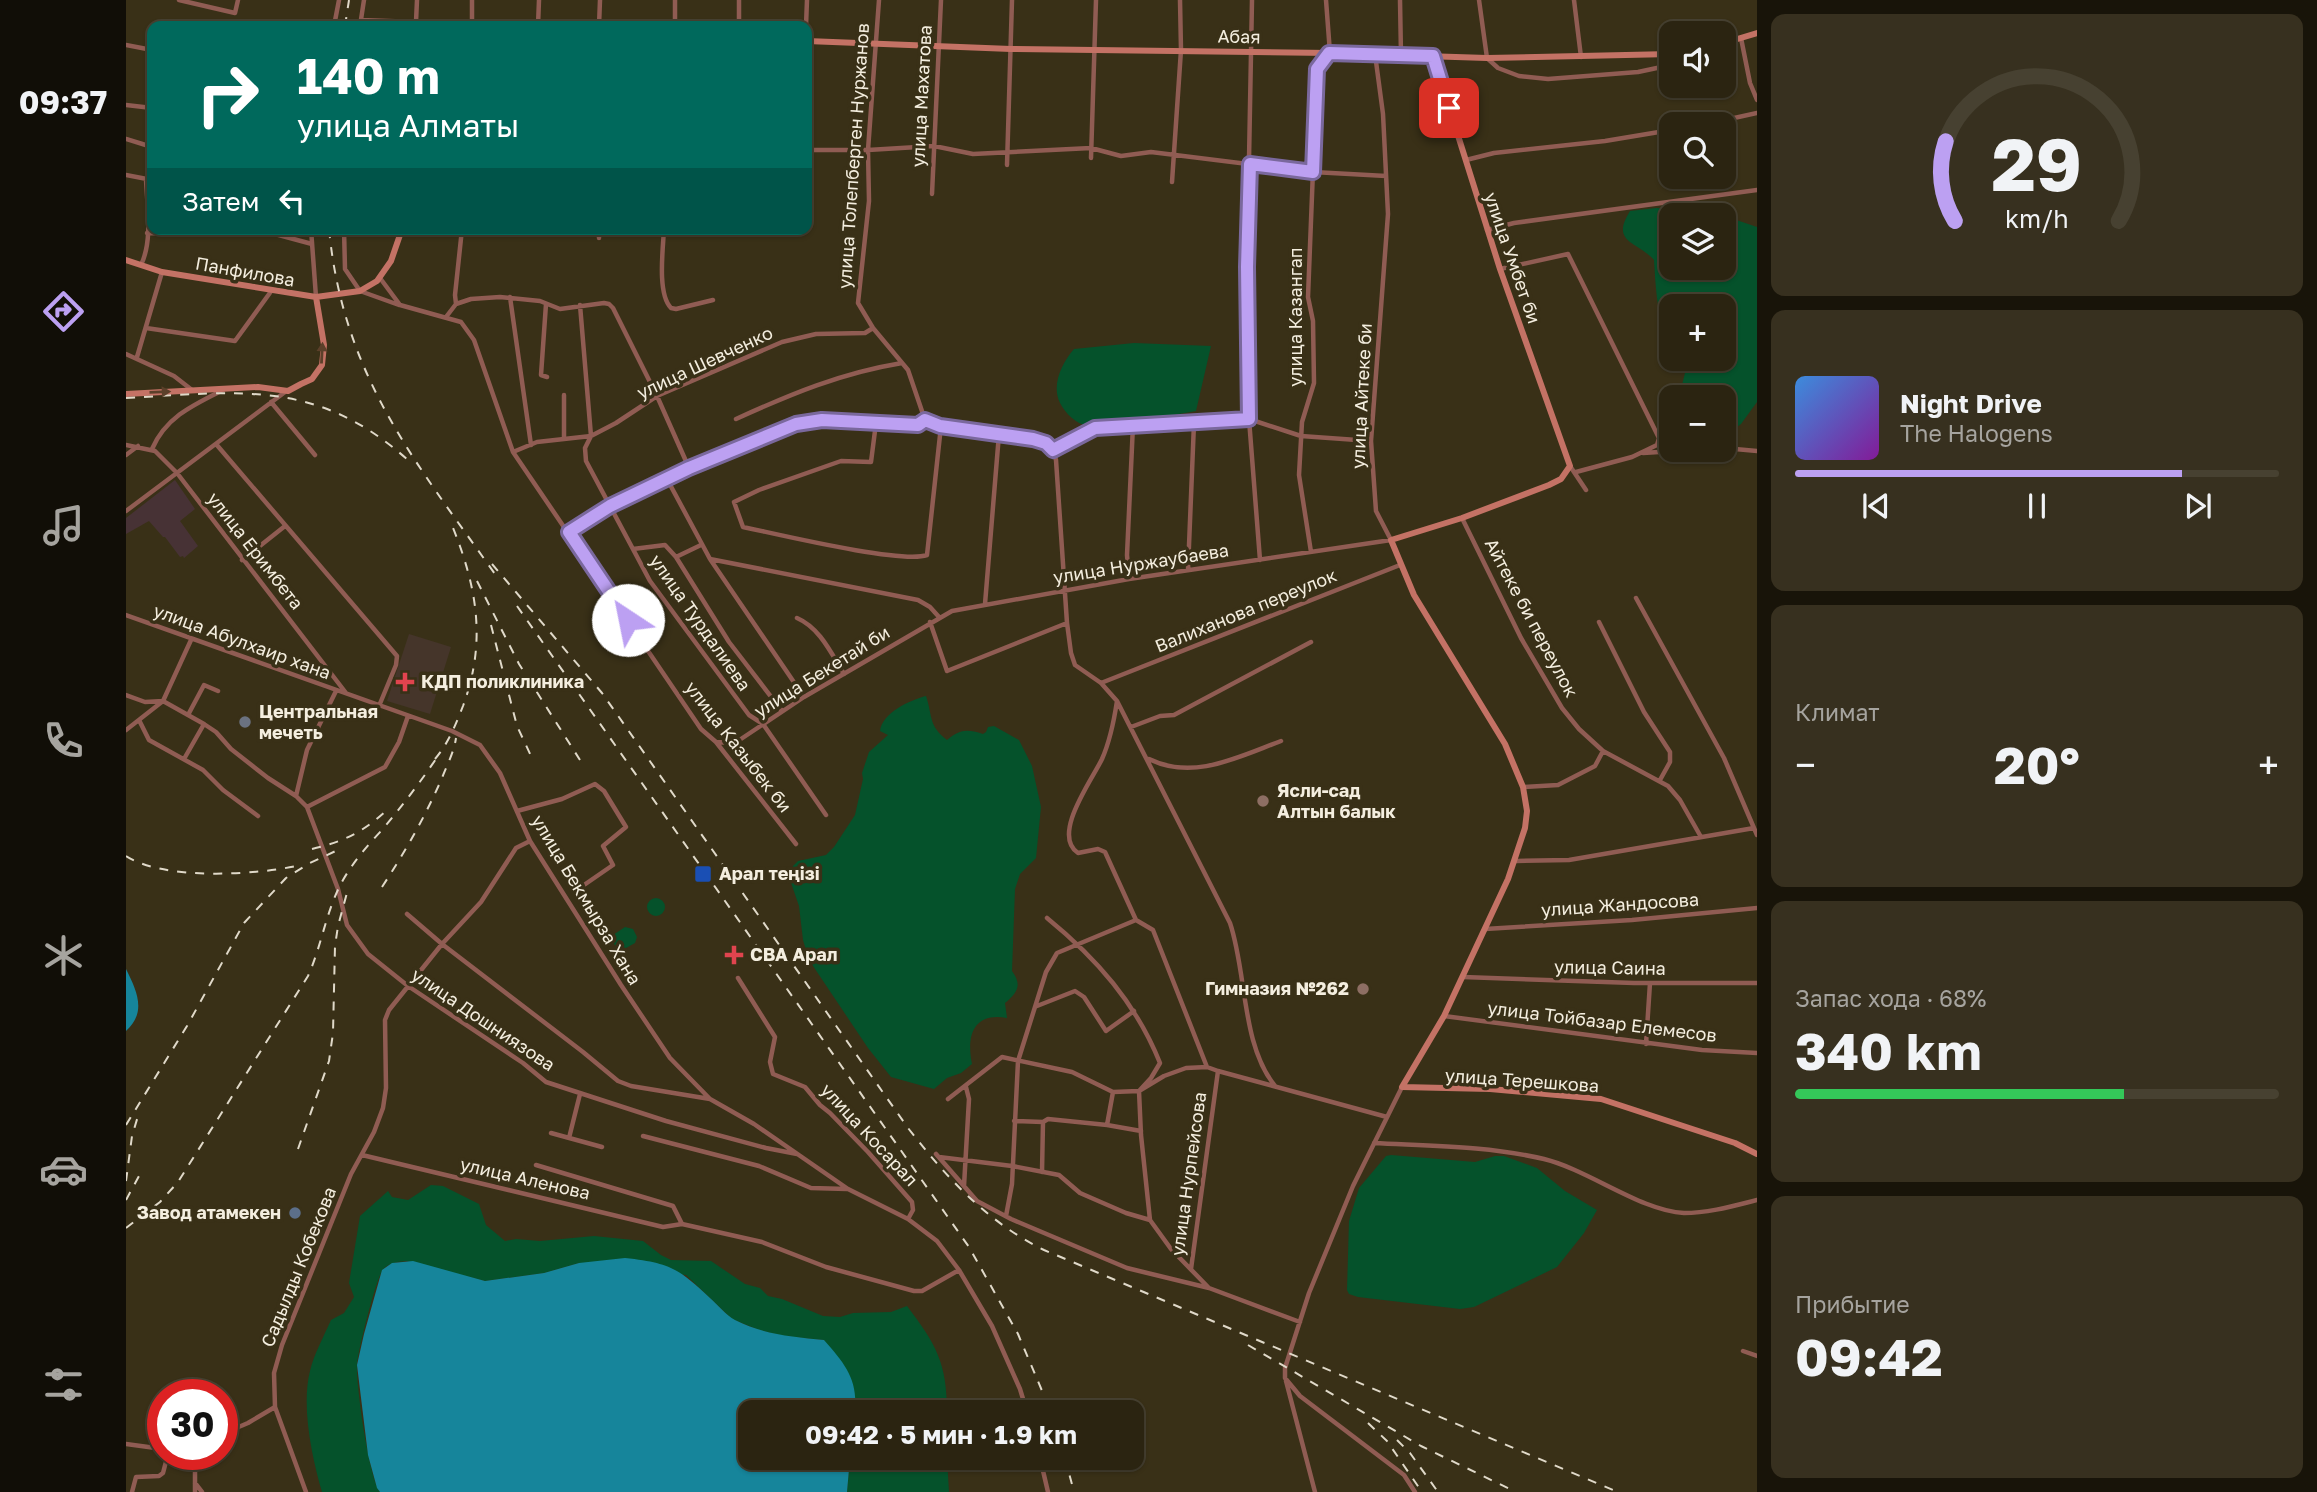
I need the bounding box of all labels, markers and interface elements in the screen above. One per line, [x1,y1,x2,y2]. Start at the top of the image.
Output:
map controls [1659,21,1736,462]
button: sound [1659,21,1736,98]
street label: улица Толепберген Нуржанов [833,22,873,289]
street label: улица Махатова [906,24,936,168]
street label: Абая [1217,25,1261,47]
text: 140 m [297,46,440,105]
icon: right [182,49,273,140]
pin [1419,78,1479,138]
text: 09:37 [19,83,107,121]
icon: arrive [1430,89,1468,127]
text: улица Алматы [297,106,519,144]
button: search [1659,112,1736,189]
text: 29 [1992,120,2082,207]
icon: left [273,182,311,220]
text: Затем [182,186,259,217]
street label: улица Умбет би [1480,189,1546,326]
button: layers [1659,203,1736,280]
text: km/h [2005,203,2069,234]
street label: улица Казангап [1284,247,1306,387]
street label: Панфилова [194,251,297,291]
icon: directions [39,287,88,336]
button: + [1659,294,1736,371]
street label: улица Шевченко [633,321,776,403]
street label: улица Айтеке би [1346,322,1376,469]
one-way arrow [317,342,328,364]
button: − [1659,385,1736,462]
one-way arrow [149,387,171,398]
text: Night Drive [1900,388,2042,419]
text: The Halogens [1900,419,2053,447]
street label: улица Еримбета [203,487,308,613]
icon: previous [1857,487,1895,525]
icon: pause [2018,487,2056,525]
icon: next [2179,487,2217,525]
icon: music [39,501,88,550]
street label: Айтеке би переулок [1481,534,1583,701]
street label: улица Нуржаубаева [1051,538,1230,588]
street label: улица Турдалиева [646,550,756,695]
street label: Валиханова переулок [1152,564,1340,657]
position arrow [591,583,665,657]
street label: улица Абулхаир хана [151,599,334,683]
street label: улица Бекетай би [750,621,893,722]
place label: КДП поликлиника [421,670,584,692]
marker: КДП поликлиника [395,672,415,692]
street label: улица Казыбек би [681,677,797,816]
text: Климат [1795,698,1880,726]
place label: Центральная мечеть [259,700,378,743]
marker: Центральная мечеть [237,714,253,730]
icon: phone [39,716,88,765]
text: 20° [1994,733,2080,795]
text: − [1795,742,1816,787]
text: + [2258,742,2279,787]
place label: Ясли-сад Алтын балык [1277,779,1396,822]
marker: Ясли-сад Алтын балык [1255,793,1271,809]
street label: улица Бекмырза Хана [527,811,646,988]
place label: Арал теңізі [719,862,820,884]
marker: Арал теңізі [693,864,713,884]
street label: улица Жандосова [1540,888,1700,920]
icon: climate [39,931,88,980]
place label: СВА Арал [750,943,837,965]
marker: СВА Арал [724,945,744,965]
street label: улица Саина [1554,955,1666,979]
street label: улица Дошниязова [408,963,560,1075]
place label: Гимназия №262 [1205,977,1349,999]
marker: Гимназия №262 [1355,981,1371,997]
text: Запас хода · 68% [1795,984,1986,1012]
street label: улица Тойбазар Елемесов [1486,996,1718,1046]
text: 340 km [1795,1019,1982,1081]
street label: улица Терешкова [1444,1064,1600,1096]
street label: улица Косарал [817,1079,923,1190]
street label: улица Нурпейсова [1166,1091,1210,1257]
icon: car [39,1145,88,1194]
street label: улица Аленова [458,1152,592,1204]
street label: Садылды Кобекова [256,1183,340,1350]
place label: Завод атамекен [137,1201,281,1223]
marker: Завод атамекен [287,1205,303,1221]
text: Прибытие [1795,1290,1910,1318]
text: 09:42 [1795,1325,1943,1387]
icon: filters [39,1360,88,1409]
speed limit sign: 30 [147,1379,238,1470]
text: 09:42 · 5 мин · 1.9 km [805,1419,1077,1450]

